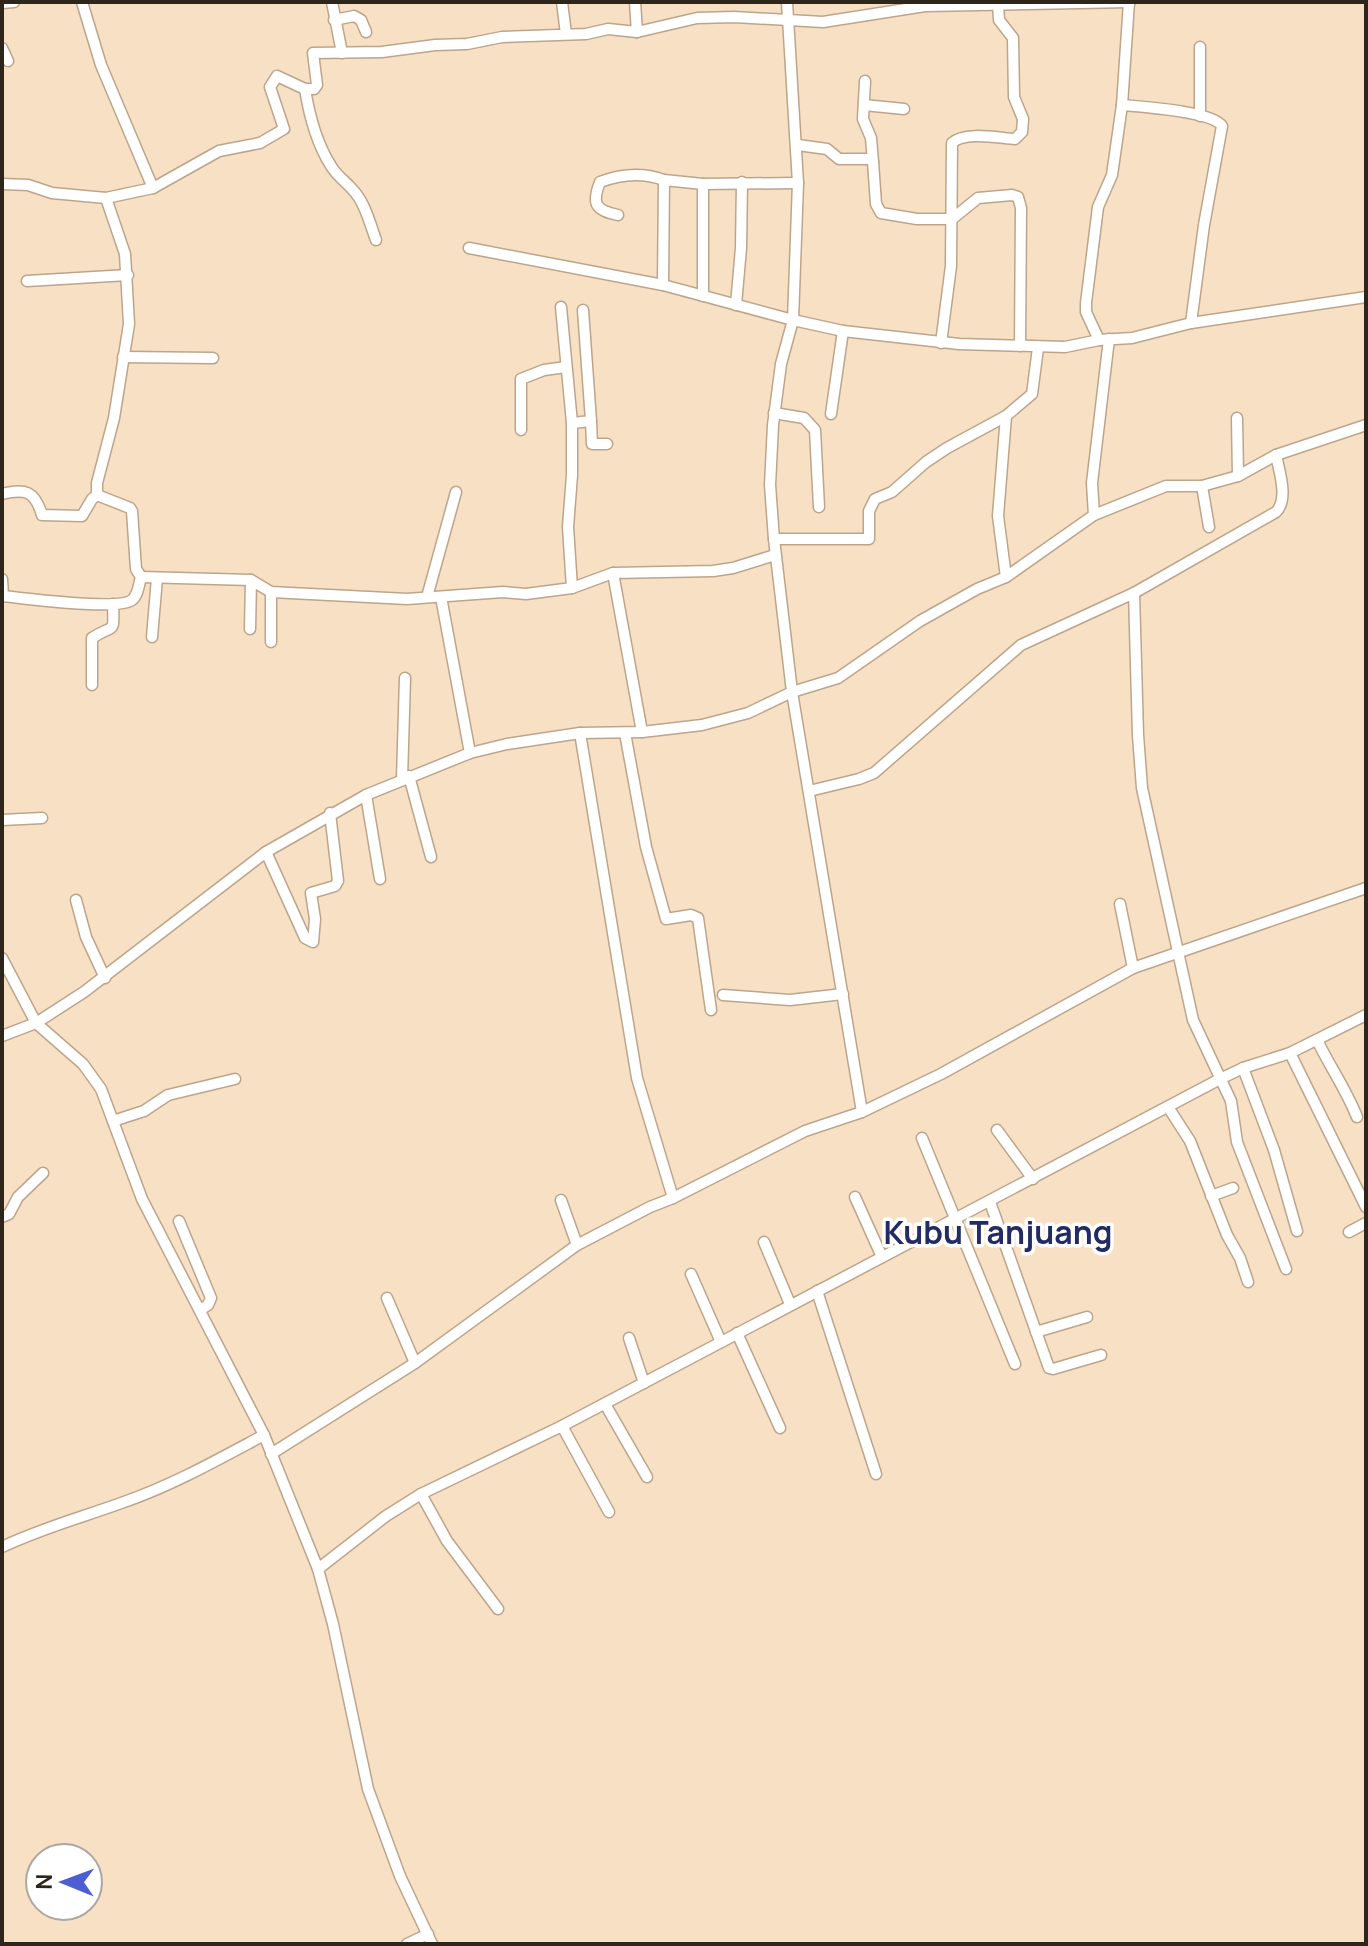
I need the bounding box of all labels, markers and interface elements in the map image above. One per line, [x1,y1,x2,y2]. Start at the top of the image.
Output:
district label: Kubu Tanjuang [884,1210,1112,1254]
north arrow [24,1842,104,1922]
text: N [29,1873,59,1890]

